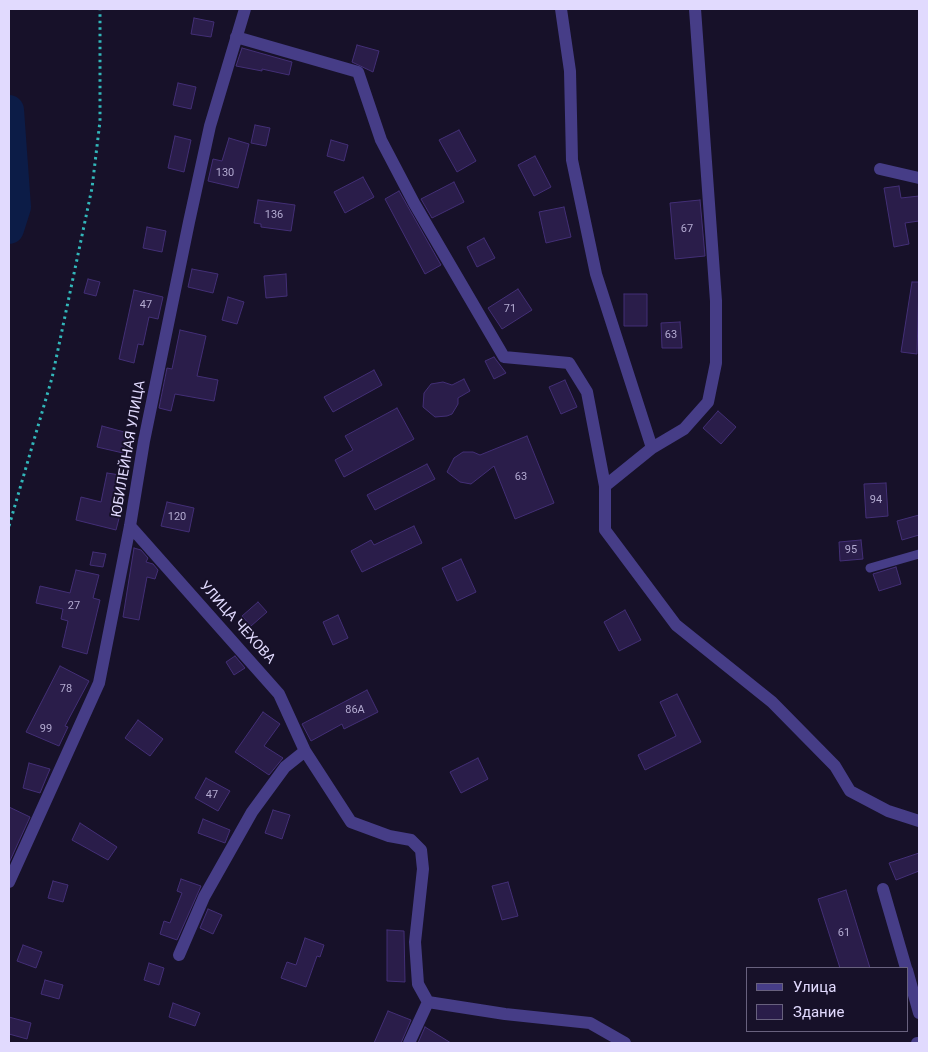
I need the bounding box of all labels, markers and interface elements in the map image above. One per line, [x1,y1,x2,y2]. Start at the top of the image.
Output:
house number: 130 [216,166,234,180]
house number: 136 [265,208,283,222]
house number: 67 [681,222,693,236]
house number: 47 [140,298,152,312]
house number: 71 [504,302,516,316]
house number: 63 [665,328,677,342]
street label: ЮБИЛЕЙНАЯ УЛИЦА [109,379,149,519]
house number: 63 [515,470,527,484]
house number: 94 [870,493,882,507]
house number: 120 [168,510,186,524]
house number: 95 [845,543,857,557]
street label: УЛИЦА ЧЕХОВА [196,578,278,668]
house number: 27 [68,599,80,613]
house number: 78 [60,682,72,696]
house number: 86А [345,703,365,717]
house number: 99 [40,722,52,736]
house number: 47 [206,788,218,802]
house number: 61 [838,926,850,940]
legend [746,967,908,1032]
text: Улица [793,978,836,996]
text: Здание [793,1003,844,1021]

